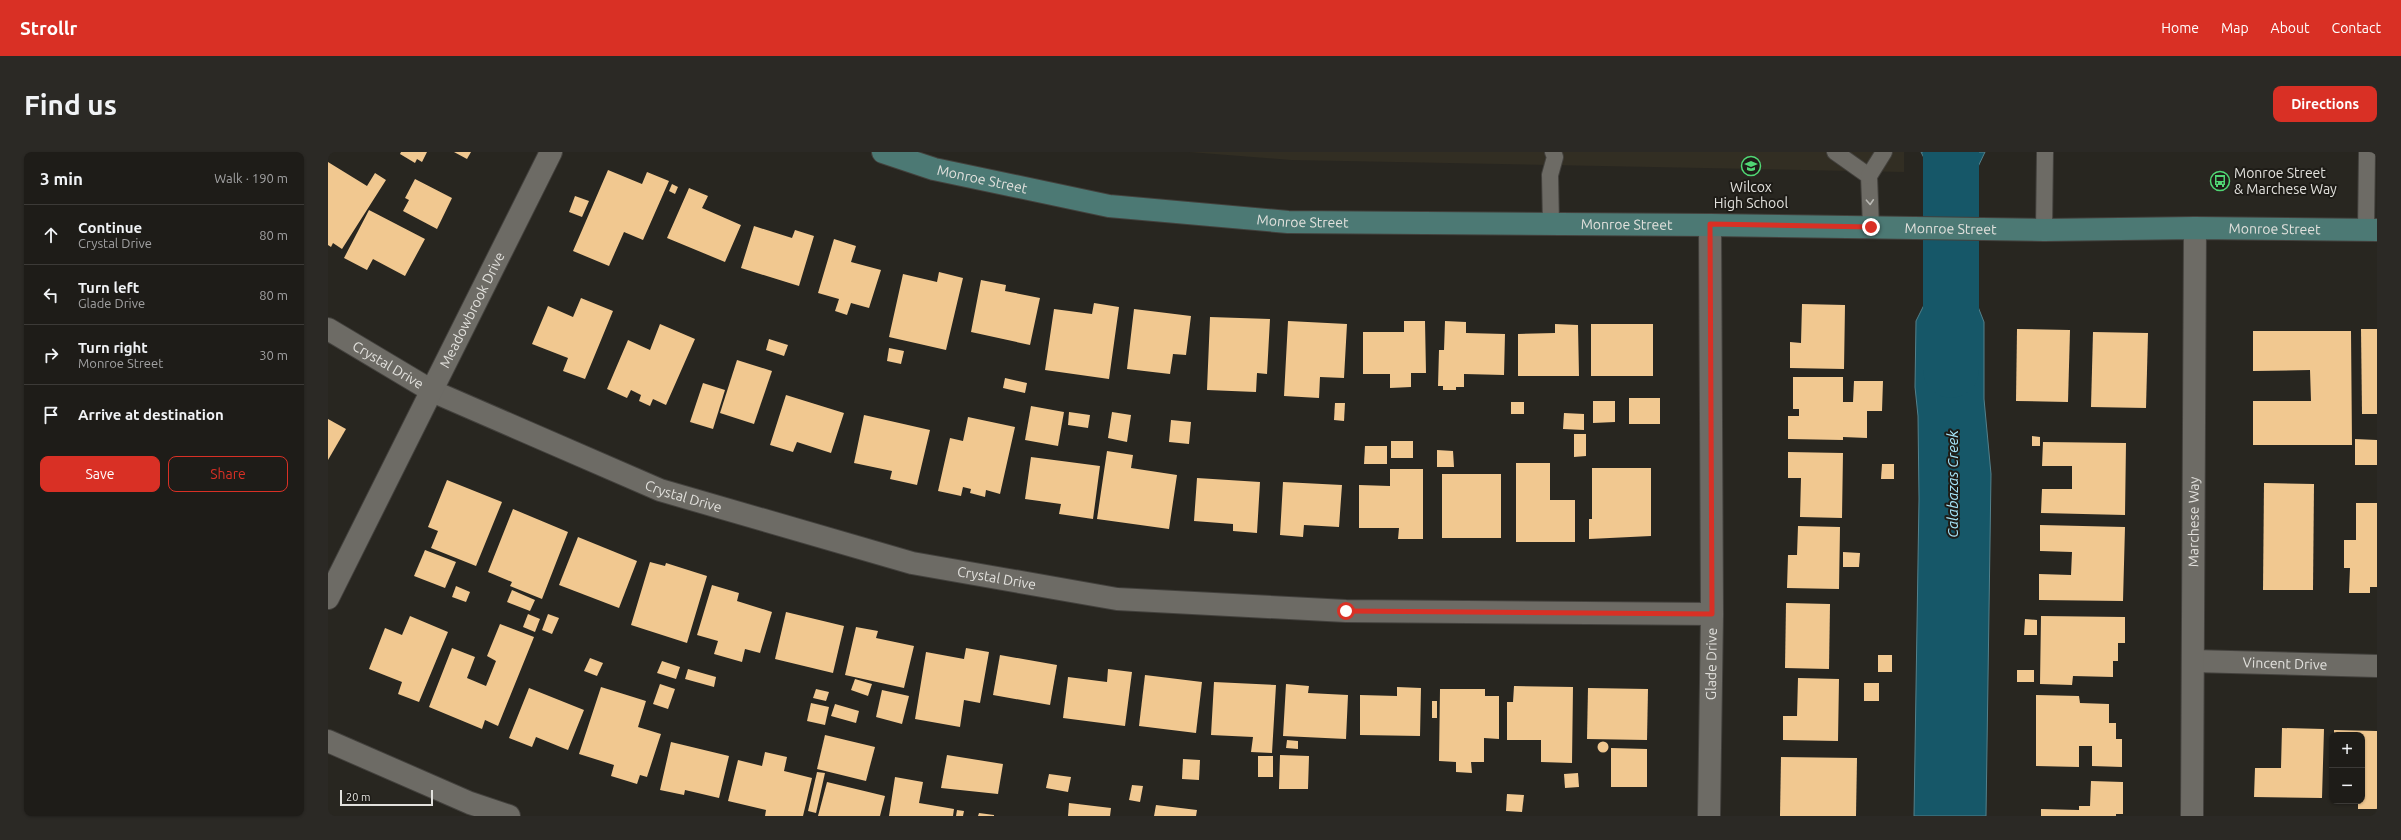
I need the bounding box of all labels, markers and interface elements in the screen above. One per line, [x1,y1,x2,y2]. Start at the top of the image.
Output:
text: Strollr [20,17,77,39]
text: Home [2161,20,2199,36]
text: Map [2221,20,2249,36]
text: About [2271,20,2310,36]
text: Contact [2332,20,2381,36]
button: Directions [2273,86,2377,122]
text: Find us [24,89,117,120]
school or university icon: Wilcox High School [1740,155,1762,177]
street label: Monroe Street [936,162,1029,197]
place label: Monroe Street & Marchese Way [2234,165,2337,197]
text: 3 min [40,169,83,188]
bus stop icon: Monroe Street & Marchese Way [2209,170,2231,192]
text: Walk · 190 m [214,171,288,185]
place label: Wilcox High School [1714,179,1788,211]
one-way arrow [1866,199,1874,205]
street label: Monroe Street [1256,211,1349,230]
street label: Monroe Street [1581,216,1673,233]
route end [1862,218,1880,236]
text: Continue [78,219,142,236]
street label: Monroe Street [1905,220,1997,237]
street label: Monroe Street [2229,220,2321,237]
icon: ahead [40,224,62,246]
text: 80 m [259,228,288,242]
text: Crystal Drive [78,236,152,250]
street label: Meadowbrook Drive [436,249,508,371]
text: Turn left [78,279,139,296]
icon: left [40,284,62,306]
text: 80 m [259,288,288,302]
text: Glade Drive [78,296,145,310]
street label: Crystal Drive [350,338,426,392]
text: Turn right [78,339,148,356]
icon: right [40,344,62,366]
text: 30 m [259,348,288,362]
text: Monroe Street [78,356,163,370]
icon: arrive [40,404,62,426]
text: Arrive at destination [78,406,224,423]
water label: Calabazas Creek [1944,430,1961,538]
button: Save [40,456,160,492]
button: Share [168,456,288,492]
street label: Crystal Drive [643,476,724,516]
street label: Marchese Way [2185,476,2202,567]
street label: Crystal Drive [956,563,1037,593]
route start [1337,602,1355,620]
street label: Glade Drive [1703,628,1720,700]
street label: Vincent Drive [2242,654,2328,673]
map controls [2329,732,2365,804]
button: + [2329,732,2365,768]
button: − [2329,768,2365,804]
scale bar [340,788,433,807]
text: 20 m [346,791,370,803]

